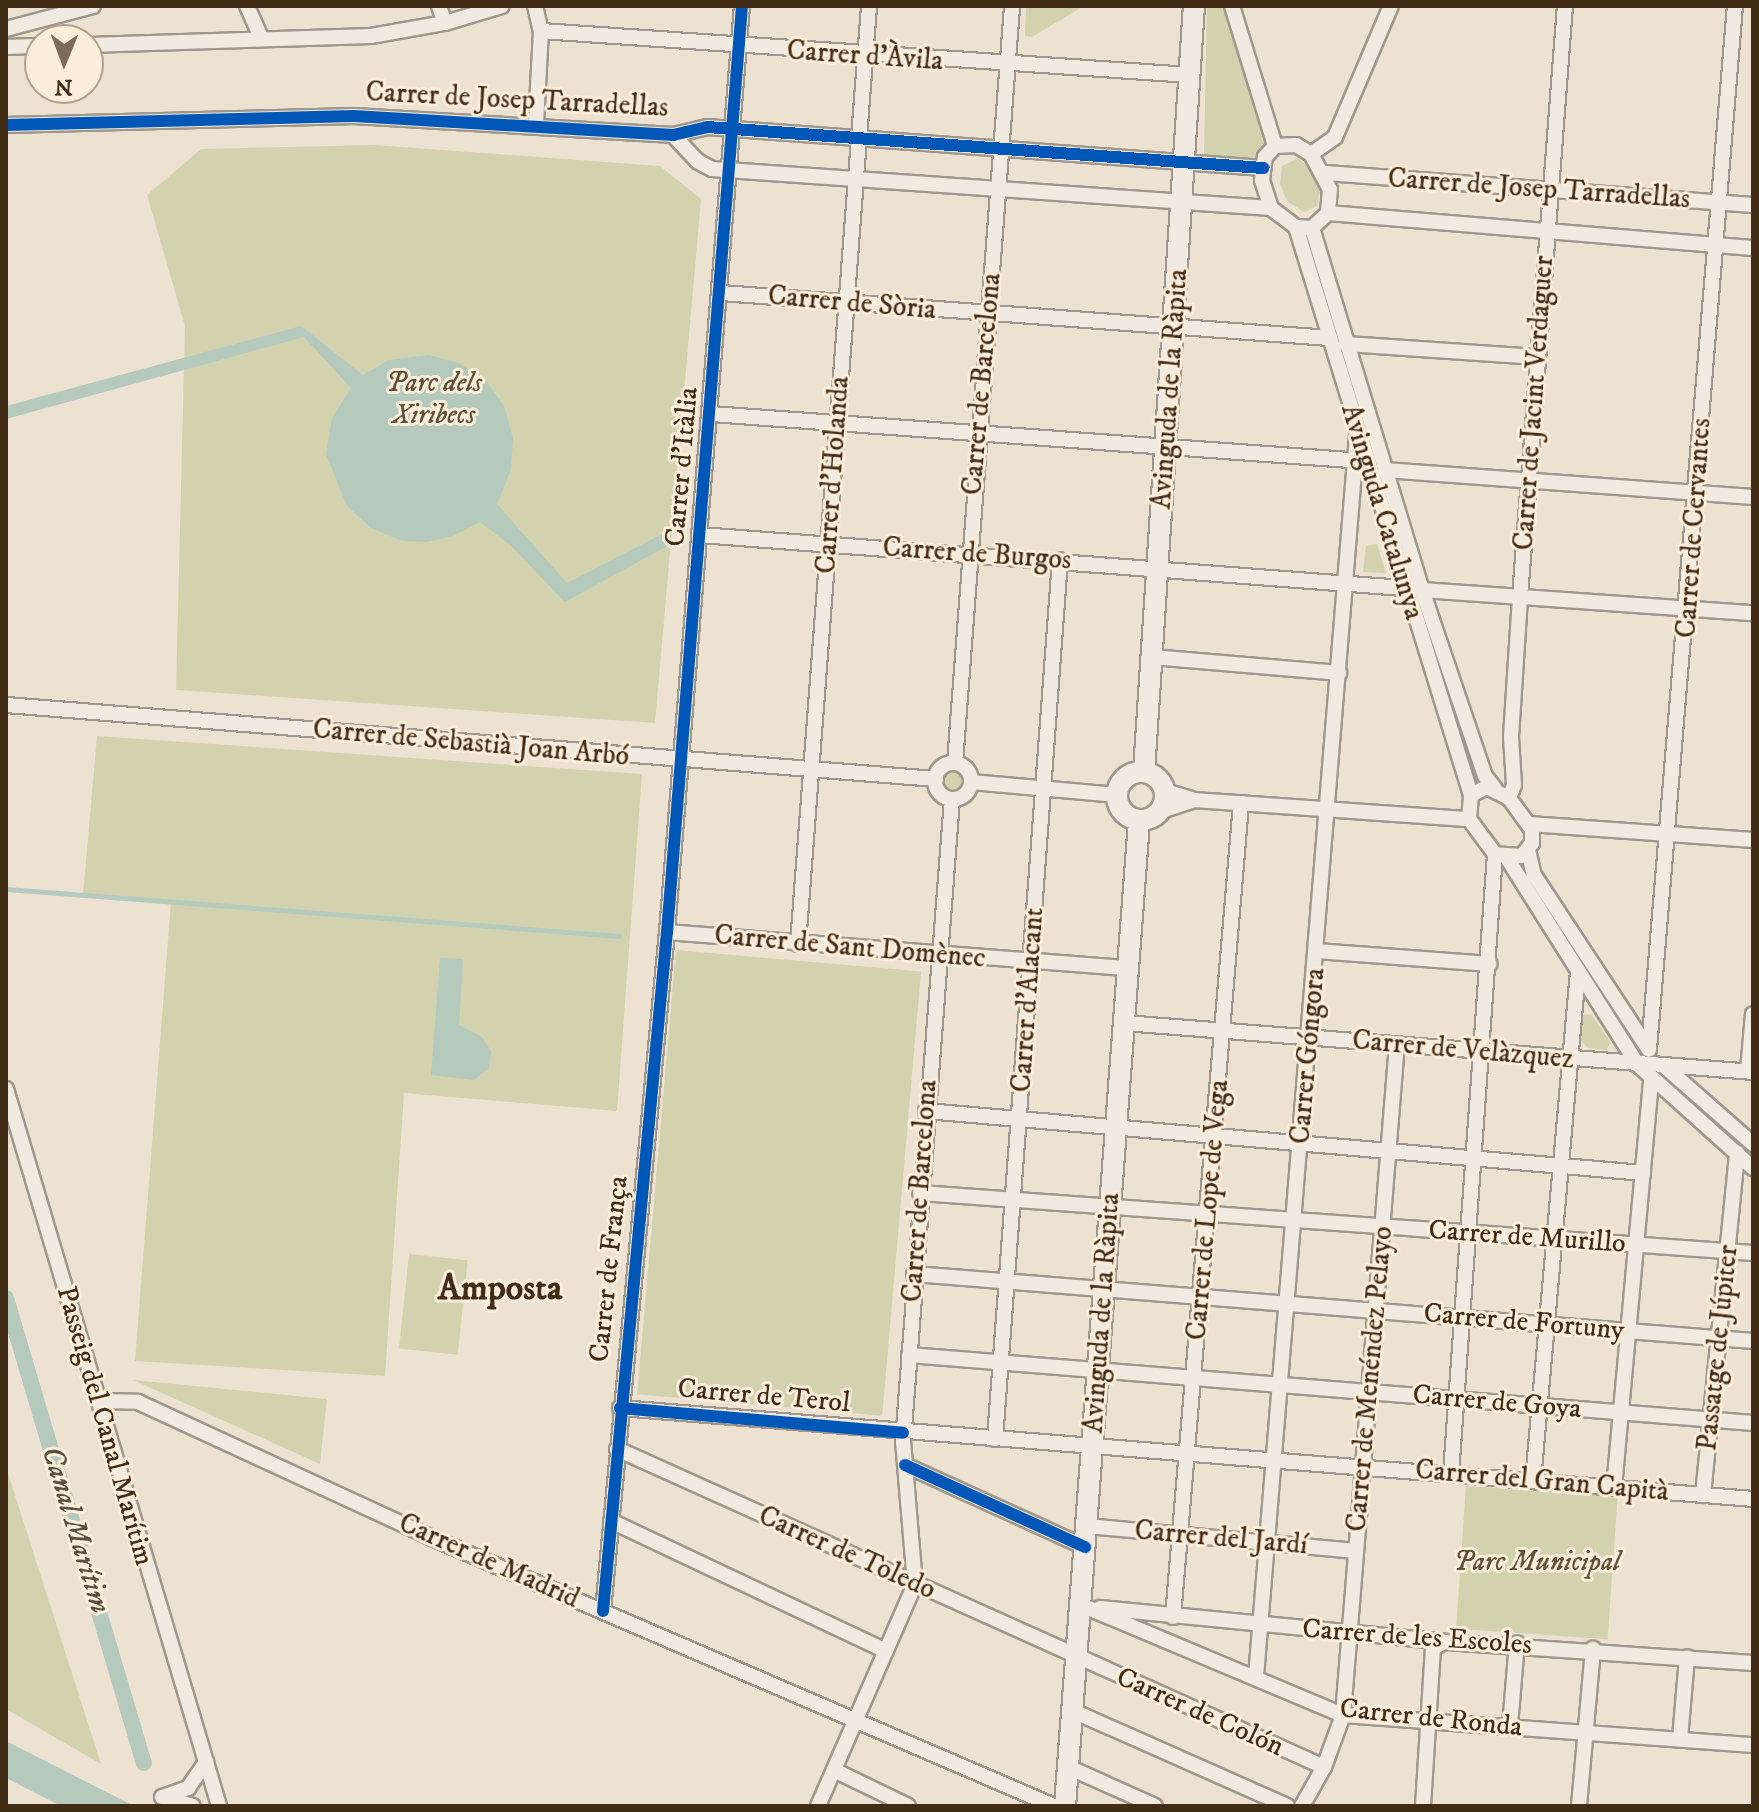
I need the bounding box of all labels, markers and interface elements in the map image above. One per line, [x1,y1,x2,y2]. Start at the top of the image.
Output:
north arrow [24,24,104,104]
street label: Carrer d'Àvila [786,34,944,78]
text: N [54,73,73,100]
street label: Carrer de Josep Tarradellas [365,75,669,125]
street label: Carrer de Josep Tarradellas [1387,162,1691,216]
street label: Carrer de Jacint Verdaguer [1507,255,1561,551]
street label: Avinguda de la Ràpita [1145,268,1195,510]
street label: Carrer de Barcelona [956,271,1008,497]
street label: Carrer de Sòria [767,279,937,327]
park label: Parc dels Xiribecs [386,366,482,432]
street label: Carrer d'Holanda [809,375,857,575]
street label: Carrer d'Itàlia [658,386,706,548]
street label: Avinguda Catalunya [1333,400,1431,624]
street label: Carrer de Cervantes [1670,417,1718,639]
street label: Carrer de Burgos [881,531,1073,577]
street label: Carrer de Sebastià Joan Arbó [311,712,631,774]
street label: Carrer d'Alacant [1005,907,1051,1093]
street label: Carrer de Sant Domènec [713,918,987,976]
street label: Carrer Góngora [1284,967,1332,1145]
street label: Carrer de Velàzquez [1351,1024,1575,1076]
street label: Carrer de Lope de Vega [1180,1078,1236,1342]
street label: Carrer de Barcelona [895,1079,945,1303]
street label: Carrer de França [582,1174,636,1364]
street label: Avinguda de la Ràpita [1077,1192,1127,1434]
street label: Carrer de Murillo [1427,1213,1627,1261]
street label: Carrer de Menéndez Pelayo [1340,1225,1400,1533]
street label: Passatge de Júpiter [1690,1243,1746,1453]
district label: Amposta [438,1267,562,1311]
street label: Passeig del Canal Marítim [49,1282,161,1570]
street label: Carrer de Fortuny [1422,1296,1626,1348]
street label: Carrer de Terol [676,1372,852,1420]
street label: Carrer de Goya [1411,1378,1583,1426]
water label: Canal Marítim [33,1442,117,1618]
street label: Carrer del Gran Capità [1414,1453,1670,1509]
street label: Carrer de Toledo [753,1499,941,1607]
street label: Carrer de Madrid [394,1506,584,1616]
street label: Carrer del Jardí [1133,1514,1309,1562]
park label: Parc Municipal [1453,1545,1621,1579]
street label: Carrer de les Escoles [1301,1612,1533,1662]
street label: Carrer de Colón [1111,1660,1289,1764]
street label: Carrer de Ronda [1338,1692,1524,1744]

